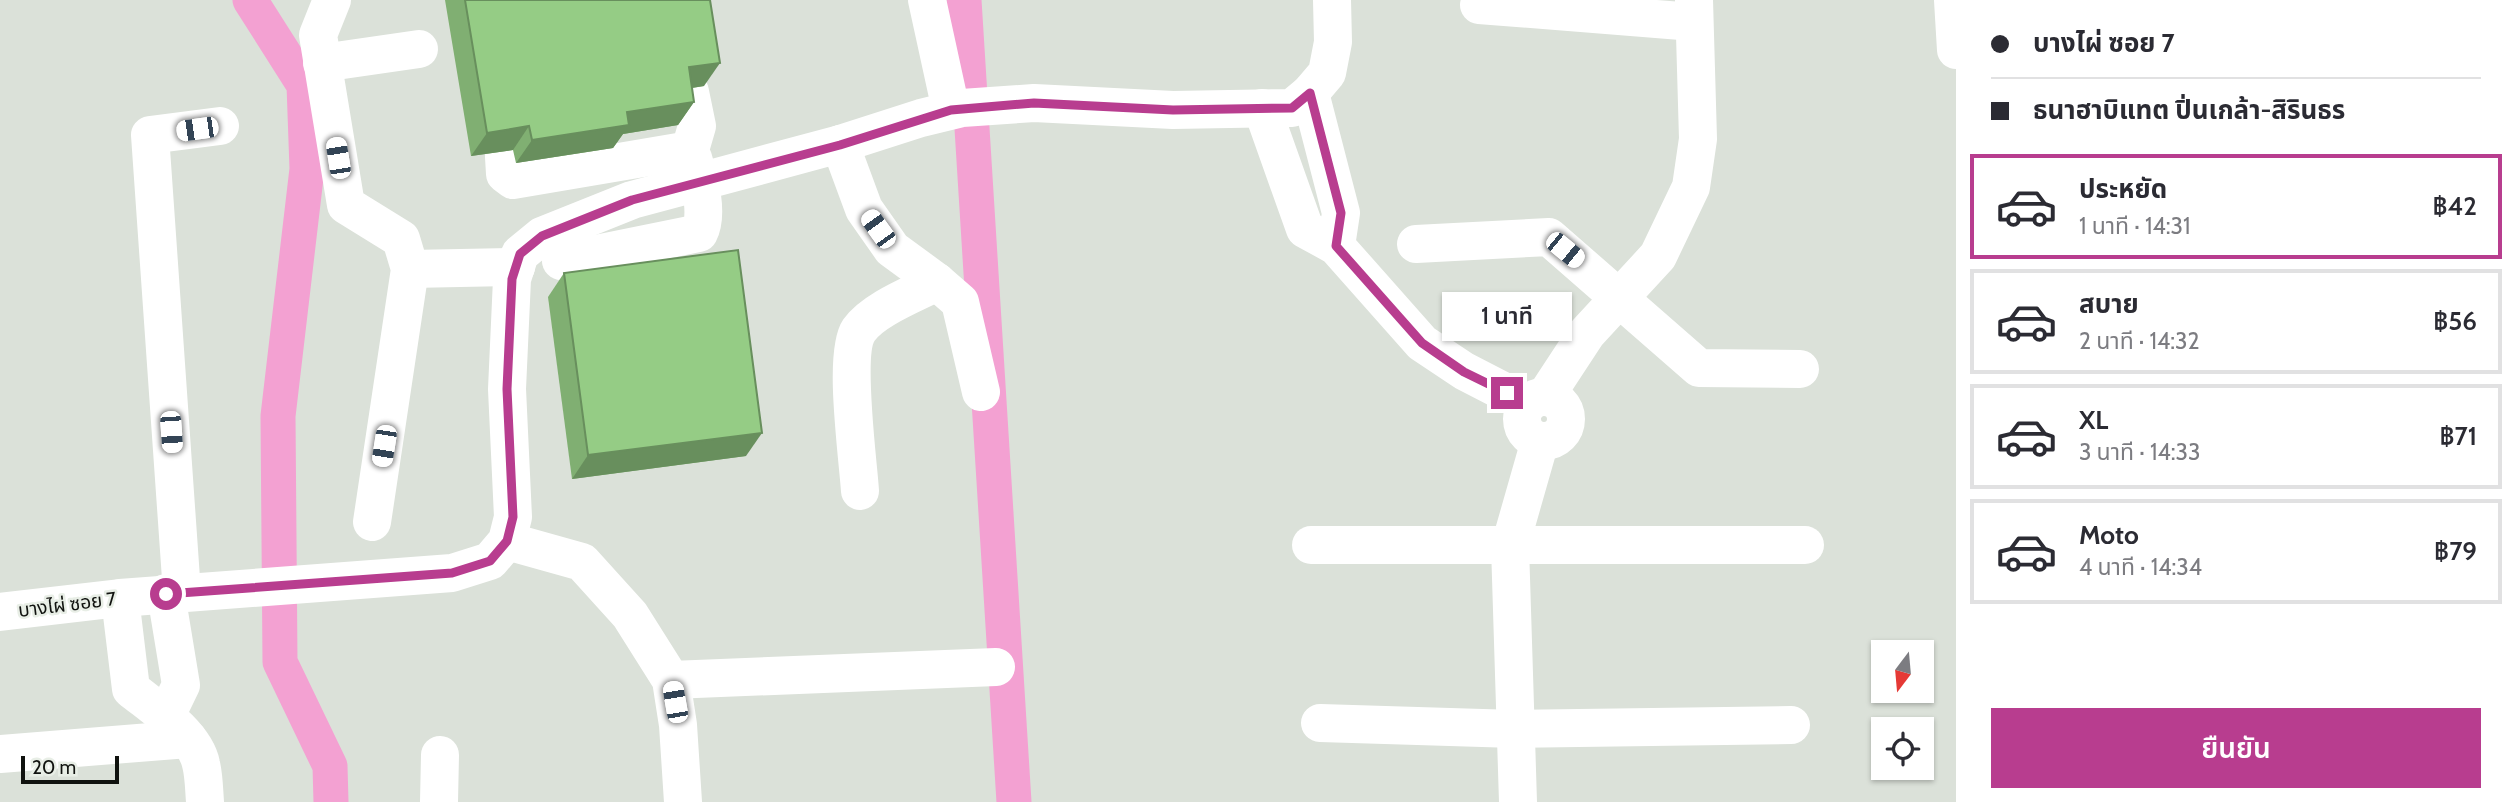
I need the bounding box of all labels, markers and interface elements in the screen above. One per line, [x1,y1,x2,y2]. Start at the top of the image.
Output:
text: บางไผ่ ซอย 7 [2033,27,2175,59]
text: ธนาฮาบิแทต ปิ่นเกล้า-สิรินธร [2033,94,2345,126]
car [175,116,220,142]
car [325,136,352,180]
text: ประหยัด [2079,173,2167,205]
icon: car [1995,175,2058,238]
text: ฿42 [2432,190,2477,222]
car [858,206,899,252]
text: 1 นาที · 14:31 [2079,212,2190,240]
car [1543,229,1588,271]
text: สบาย [2079,288,2139,320]
icon: car [1995,290,2058,353]
callout: 1 นาที [1442,292,1572,340]
text: 1 นาที [1481,302,1533,330]
text: ฿56 [2433,305,2477,337]
text: 2 นาที · 14:32 [2079,327,2200,355]
route end [1491,377,1523,409]
text: XL [2079,404,2108,436]
icon: car [1995,405,2058,468]
car [160,410,183,454]
text: ฿71 [2439,420,2477,452]
car [371,424,398,468]
text: 3 นาที · 14:33 [2079,438,2200,466]
text: Moto [2079,519,2139,551]
icon: car [1995,520,2058,583]
text: ฿79 [2434,535,2477,567]
text: 4 นาที · 14:34 [2079,553,2202,581]
route start [150,578,182,610]
street label: บางไผ่ ซอย 7 [17,587,118,622]
north arrow [1871,640,1934,704]
map controls [1871,640,1934,780]
car [662,679,689,725]
button: ยืนยัน [1991,708,2481,788]
button: locate [1871,717,1934,780]
scale bar [21,753,119,785]
text: 20 m [32,756,76,779]

